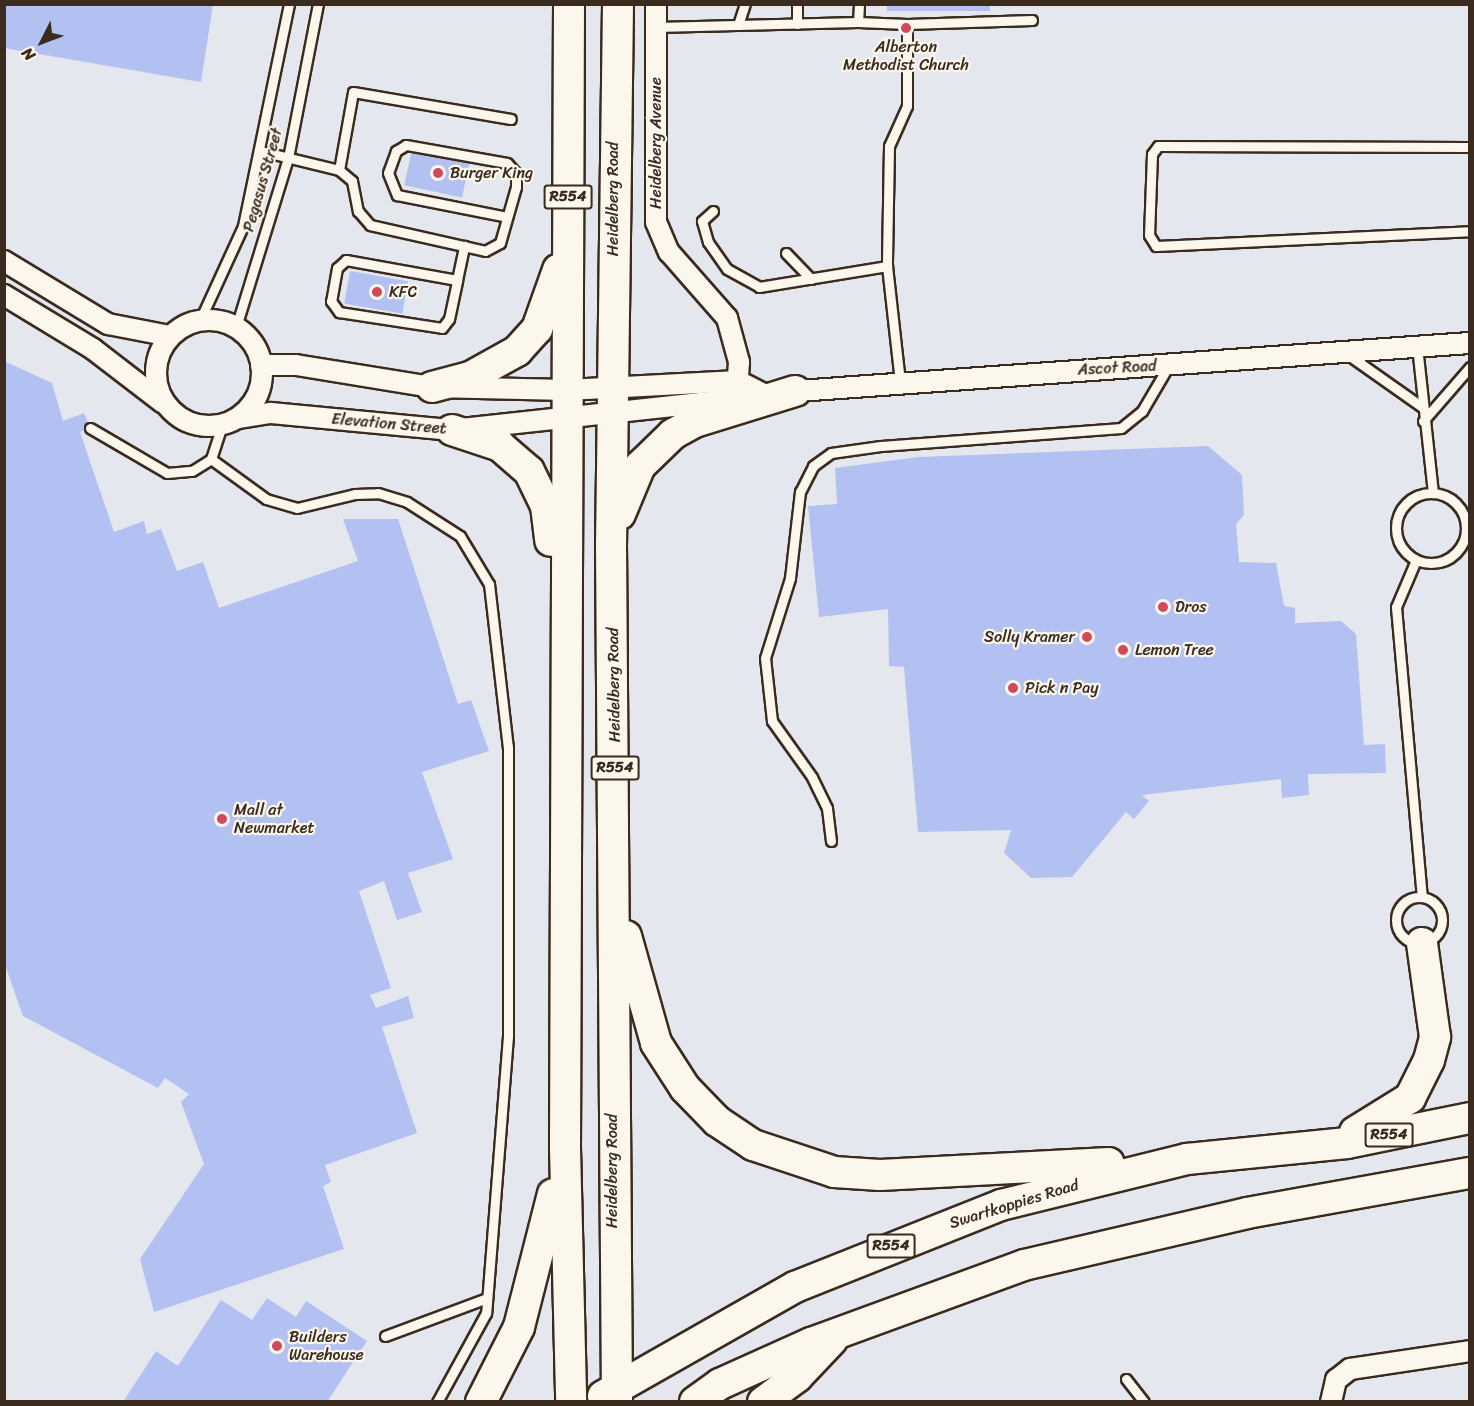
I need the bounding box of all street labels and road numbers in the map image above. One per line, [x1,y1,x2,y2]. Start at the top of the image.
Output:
street label: Heidelberg Avenue [646,77,666,209]
street label: Pegasus Street [239,126,287,234]
street label: Heidelberg Road [603,142,623,256]
road number: R554 [542,185,594,209]
street label: Ascot Road [1077,356,1157,380]
street label: Elevation Street [331,409,447,439]
street label: Heidelberg Road [603,628,625,742]
road number: R554 [590,756,640,780]
street label: Heidelberg Road [602,1114,622,1228]
road number: R554 [1364,1123,1414,1147]
street label: Swartkoppies Road [947,1175,1081,1233]
road number: R554 [866,1234,916,1258]

